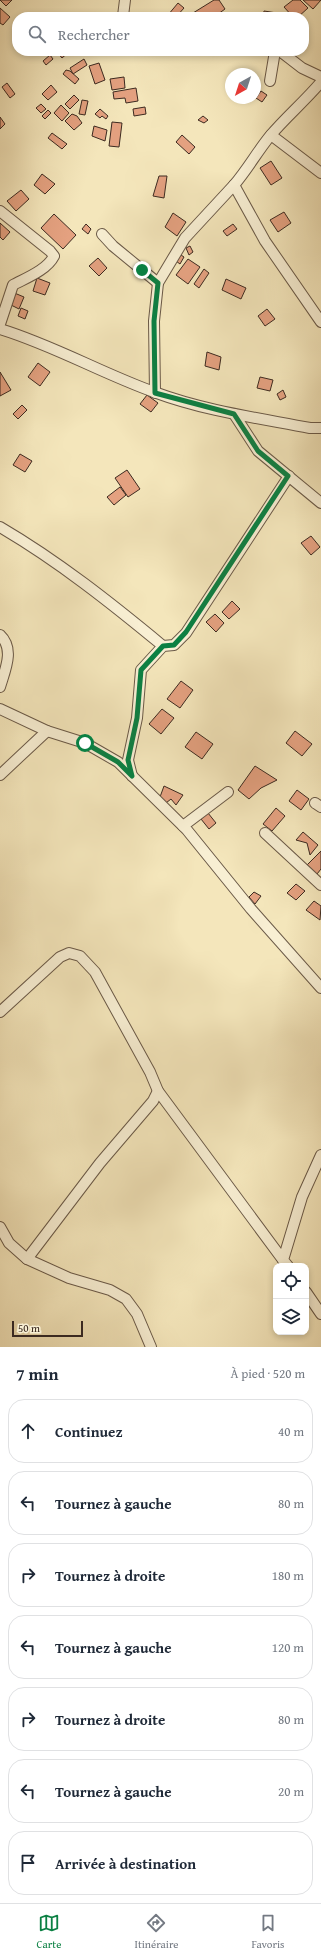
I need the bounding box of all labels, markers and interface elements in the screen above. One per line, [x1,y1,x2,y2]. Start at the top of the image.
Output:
search box [12,12,309,56]
icon: search [26,23,48,45]
text: Rechercher [58,24,130,45]
north arrow [225,68,261,104]
route end [133,261,151,279]
route start [76,734,94,752]
map controls [273,1263,309,1335]
button: locate [273,1263,309,1299]
button: layers [273,1299,309,1335]
scale bar [12,1319,83,1338]
text: 50 m [18,1320,40,1336]
text: 7 min [16,1361,58,1386]
text: À pied · 520 m [230,1364,305,1383]
icon: ahead [17,1420,39,1442]
text: Continuez [55,1421,123,1442]
text: 40 m [278,1422,304,1441]
icon: left [17,1492,39,1514]
text: Tournez à gauche [55,1493,172,1514]
text: 80 m [278,1494,304,1513]
icon: right [17,1564,39,1586]
text: Tournez à droite [55,1565,165,1586]
text: 180 m [272,1566,304,1585]
icon: left [17,1636,39,1658]
text: Tournez à gauche [55,1637,172,1658]
text: 120 m [272,1638,304,1657]
icon: right [17,1708,39,1730]
text: Tournez à droite [55,1709,165,1730]
text: 80 m [278,1710,304,1729]
icon: left [17,1780,39,1802]
text: Tournez à gauche [55,1781,172,1802]
text: 20 m [278,1782,304,1801]
icon: arrive [17,1852,39,1874]
text: Arrivée à destination [55,1853,196,1874]
tab: Carte [37,1912,61,1952]
tab: Itinéraire [135,1912,178,1952]
tab: Favoris [252,1912,284,1952]

